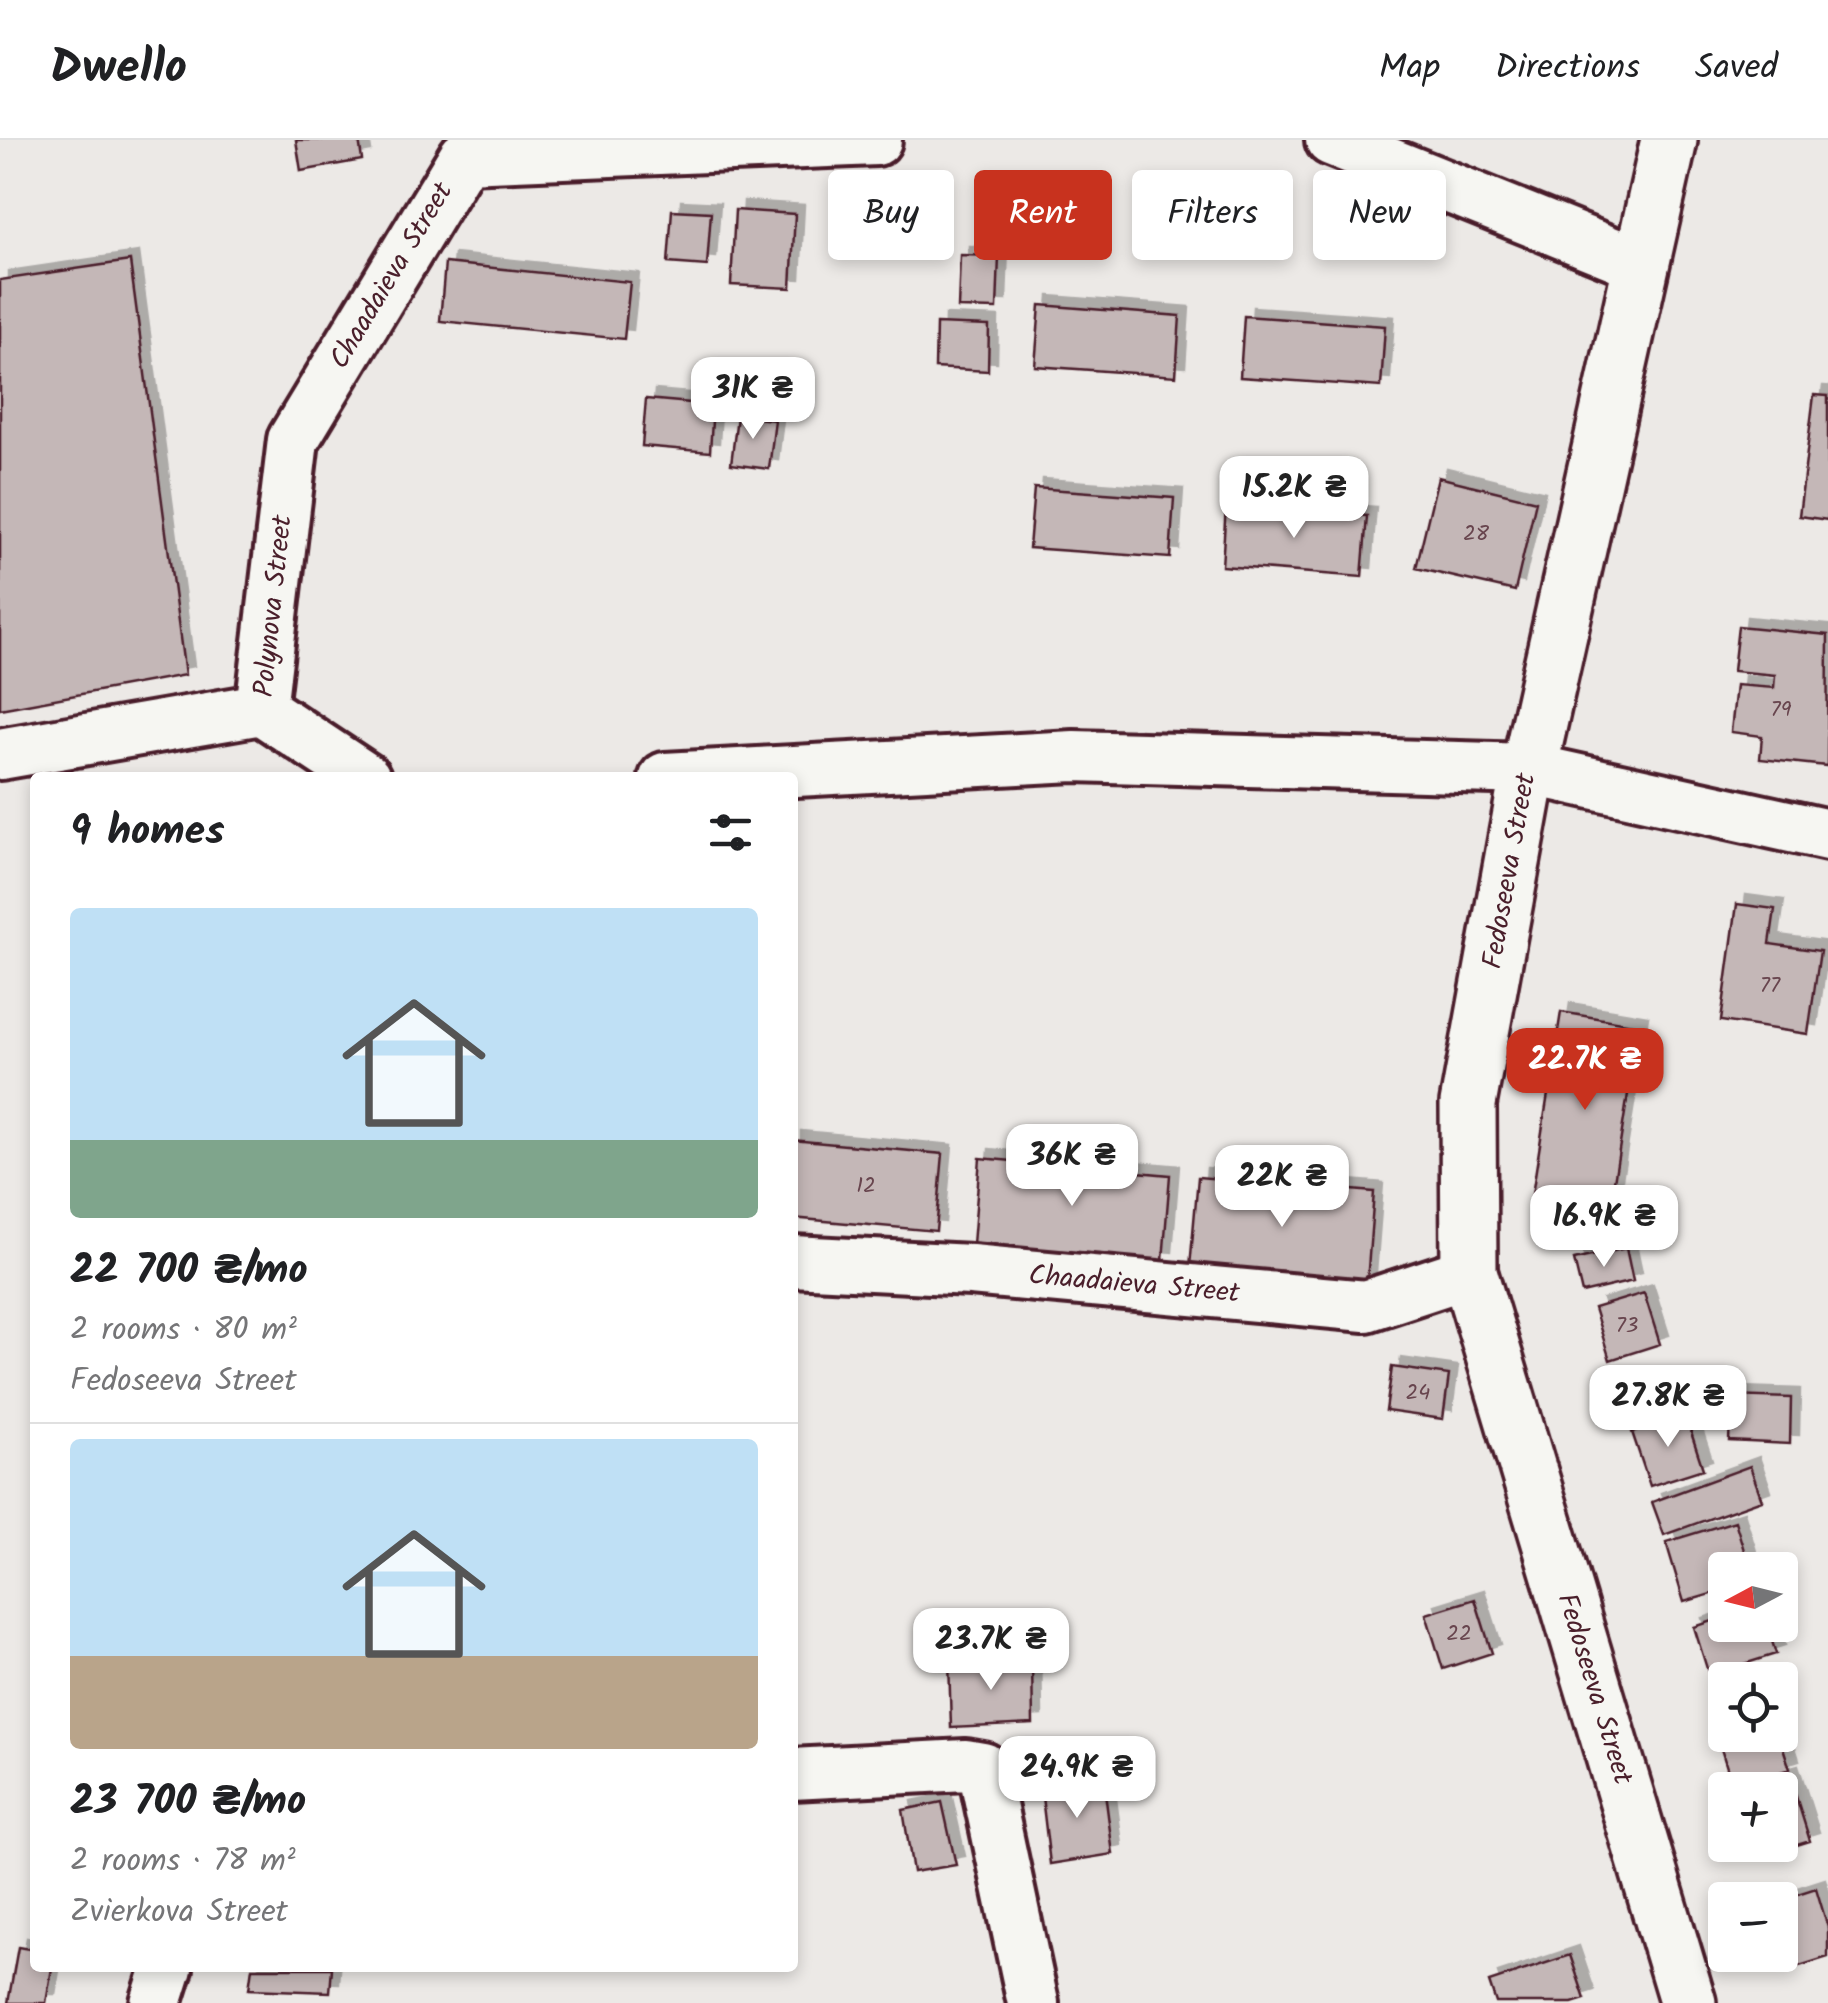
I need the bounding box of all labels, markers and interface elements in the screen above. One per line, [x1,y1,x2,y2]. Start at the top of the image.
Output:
text: Dwello [50,31,187,107]
text: Map [1379,41,1440,97]
text: Directions [1495,41,1640,97]
text: Saved [1695,41,1778,97]
chip: Buy [828,170,954,260]
chip: Rent [974,170,1112,260]
chip: Filters [1132,170,1293,260]
chip: New [1313,170,1446,260]
street label: Chaadaieva Street [318,173,466,378]
pin: 31K ₴ [683,357,823,442]
text: 31K ₴ [713,364,793,415]
pin: 15.2K ₴ [1202,456,1386,541]
text: 15.2K ₴ [1241,463,1347,514]
street label: Polynova Street [242,512,306,699]
house number: 28 [1463,517,1490,552]
house number: 79 [1771,693,1792,728]
street label: Fedoseeva Street [1471,768,1550,973]
text: 9 homes [70,799,225,866]
icon: filters [703,805,758,860]
house number: 77 [1760,969,1781,1004]
icon: home [324,973,504,1153]
pin: 22.7K ₴ [1493,1028,1677,1113]
text: 22.7K ₴ [1529,1035,1641,1086]
pin: 36K ₴ [1002,1124,1142,1209]
text: 36K ₴ [1028,1131,1116,1182]
pin: 22K ₴ [1212,1145,1352,1230]
text: 22K ₴ [1237,1152,1327,1203]
house number: 12 [856,1169,876,1204]
pin: 16.9K ₴ [1512,1185,1696,1270]
text: 16.9K ₴ [1552,1192,1656,1243]
text: 22 700 ₴/mo [70,1238,308,1305]
street label: Chaadaieva Street [1027,1253,1243,1317]
text: 2 rooms · 80 m² [70,1305,297,1356]
house number: 73 [1616,1309,1638,1344]
text: Fedoseeva Street [70,1356,297,1407]
pin: 27.8K ₴ [1576,1365,1760,1450]
text: 27.8K ₴ [1611,1372,1725,1423]
house number: 24 [1406,1376,1430,1411]
icon: home [324,1504,504,1684]
north arrow [1708,1552,1798,1642]
map controls [1708,1552,1798,1972]
street label: Fedoseeva Street [1544,1588,1645,1791]
pin: 23.7K ₴ [899,1608,1083,1693]
text: 23.7K ₴ [935,1615,1047,1666]
house number: 22 [1446,1617,1472,1652]
button: locate [1708,1662,1798,1752]
pin: 24.9K ₴ [985,1736,1169,1821]
text: 24.9K ₴ [1021,1743,1133,1794]
text: 23 700 ₴/mo [70,1769,306,1836]
button: + [1708,1772,1798,1862]
text: 2 rooms · 78 m² [70,1836,296,1887]
button: − [1708,1882,1798,1972]
text: Zvierkova Street [70,1887,288,1938]

